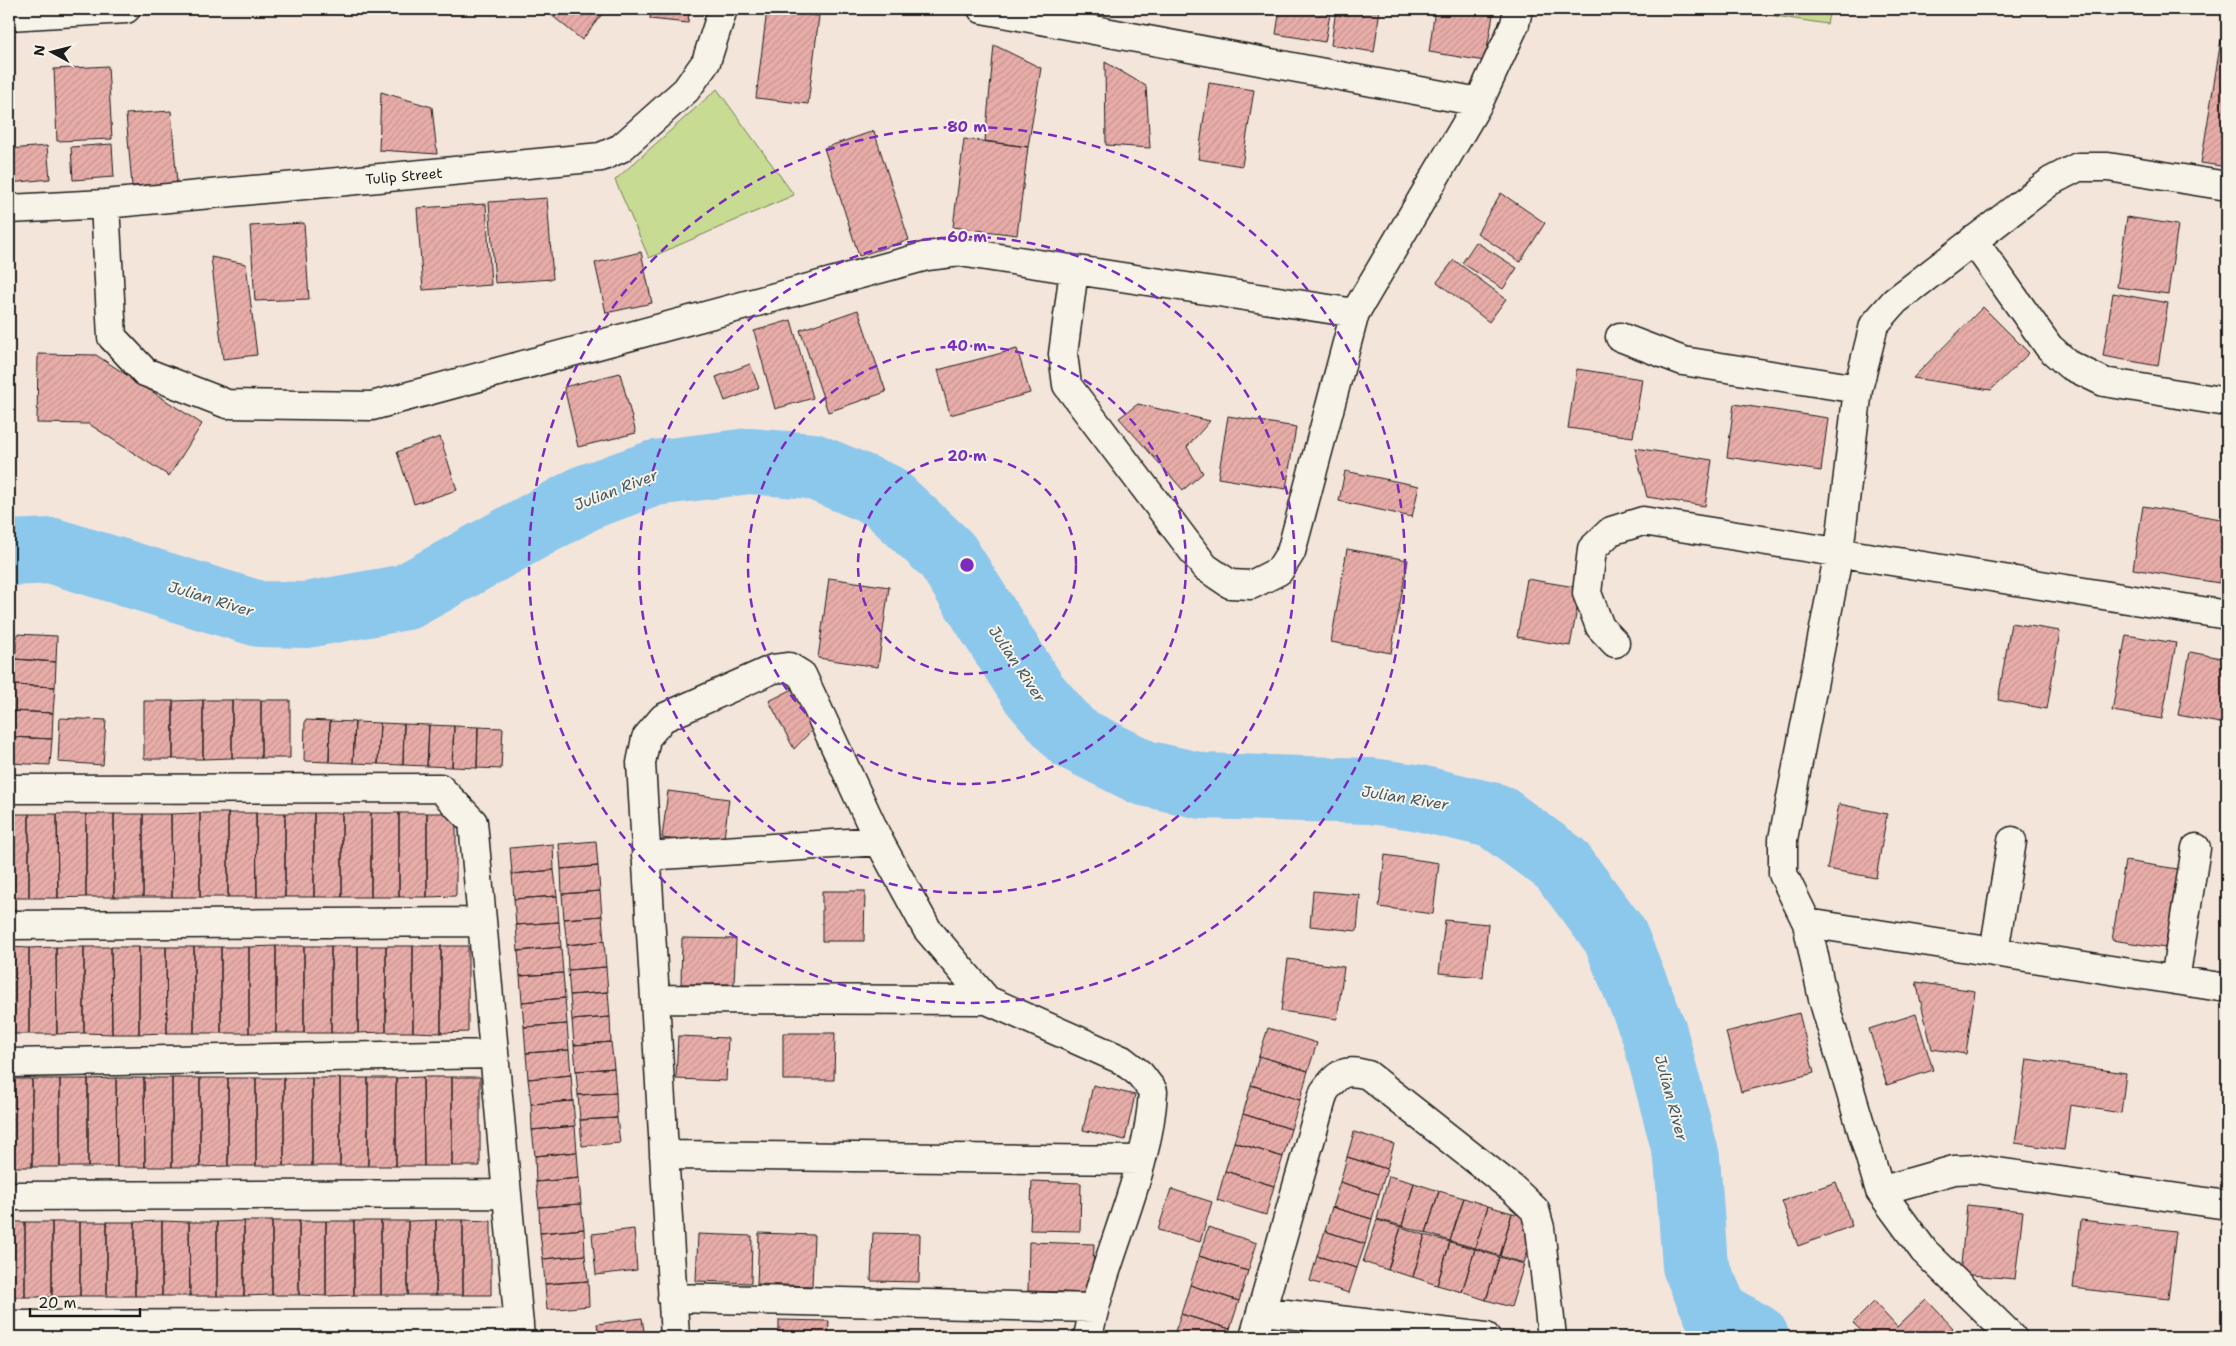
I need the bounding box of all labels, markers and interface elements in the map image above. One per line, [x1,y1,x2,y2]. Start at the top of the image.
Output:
north arrow [28,28,78,78]
text: N [29,44,49,57]
text: 80 m [947,117,987,137]
street label: Tulip Street [365,164,443,188]
text: 60 m [947,227,987,247]
text: 40 m [947,336,987,356]
text: 20 m [947,446,987,466]
water label: Julian River [571,465,662,515]
centre of rings [958,556,976,574]
water label: Julian River [166,577,257,622]
water label: Julian River [984,622,1050,707]
water label: Julian River [1360,781,1451,815]
water label: Julian River [1650,1053,1692,1144]
scale bar [30,1286,140,1318]
text: 20 m [38,1293,77,1313]

